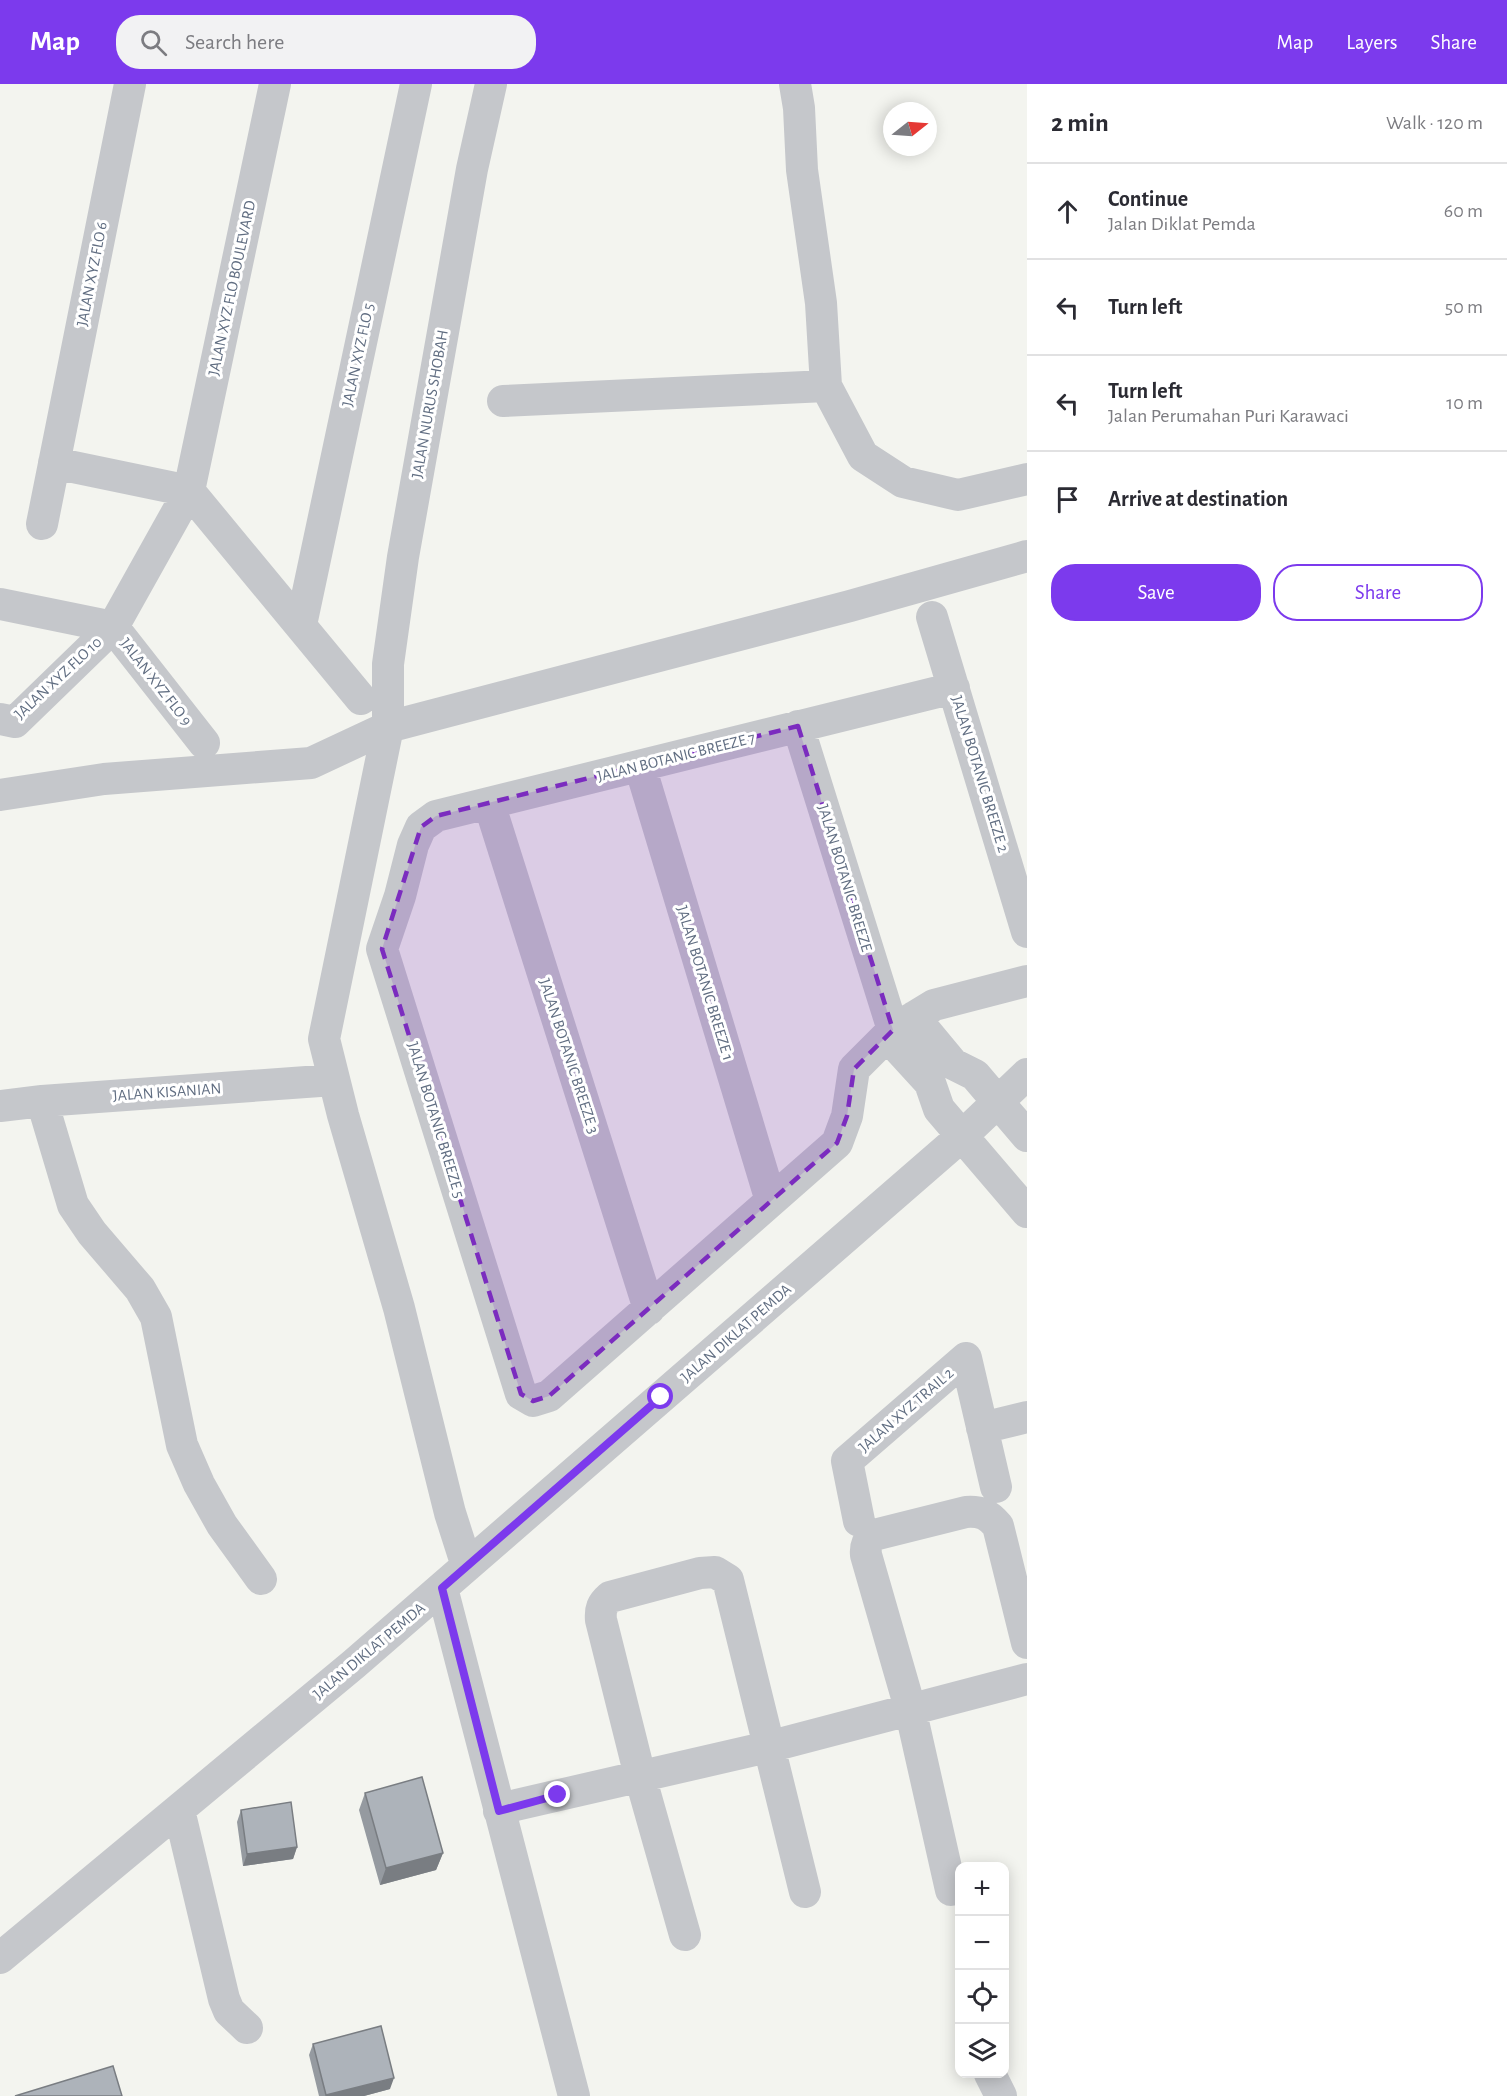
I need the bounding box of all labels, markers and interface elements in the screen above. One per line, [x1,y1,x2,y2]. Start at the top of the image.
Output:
search box [116,15,536,69]
icon: search [137,26,170,59]
text: Map [30,28,80,56]
text: Search here [185,31,284,53]
text: Map [1277,32,1313,53]
text: Layers [1346,32,1397,53]
text: Share [1430,32,1477,53]
north arrow [883,102,937,156]
text: 2 min [1051,110,1109,136]
text: Walk · 120 m [1386,113,1483,133]
text: Continue [1108,188,1188,210]
icon: ahead [1051,195,1084,228]
street label: JALAN XYZ FLO BOULEVARD [206,199,258,377]
text: 60 m [1444,201,1483,221]
text: Jalan Diklat Pemda [1108,214,1256,234]
street label: JALAN XYZ FLO 6 [74,220,110,328]
icon: left [1051,291,1084,324]
text: Turn left [1108,296,1182,318]
text: 50 m [1445,297,1483,317]
street label: JALAN XYZ FLO 5 [339,302,377,408]
street label: JALAN NURUS SHOBAH [409,328,451,480]
text: Turn left [1108,380,1182,402]
icon: left [1051,387,1084,420]
text: 10 m [1446,393,1483,413]
text: Jalan Perumahan Puri Karawaci [1108,406,1349,426]
icon: arrive [1051,483,1084,516]
text: Arrive at destination [1108,488,1288,510]
button: Save [1051,564,1261,621]
button: Share [1273,564,1483,621]
street label: JALAN XYZ FLO 10 [11,634,105,722]
street label: JALAN XYZ FLO 9 [117,635,195,729]
street label: JALAN BOTANIC BREEZE 2 [949,694,1011,854]
street label: JALAN BOTANIC BREEZE 7 [595,730,757,784]
street label: JALAN BOTANIC BREEZE [815,803,875,954]
street label: JALAN BOTANIC BREEZE 1 [674,904,736,1062]
street label: JALAN BOTANIC BREEZE 3 [536,976,602,1136]
street label: JALAN BOTANIC BREEZE 5 [405,1040,467,1200]
street label: JALAN KISANIAN [112,1080,222,1104]
street label: JALAN DIKLAT PEMDA [678,1281,794,1385]
street label: JALAN XYZ TRAIL 2 [856,1365,956,1455]
route start [647,1383,673,1409]
street label: JALAN DIKLAT PEMDA [310,1600,428,1702]
route end [544,1781,570,1807]
map controls [955,1862,1009,2078]
button: + [955,1862,1009,1916]
button: − [955,1916,1009,1970]
button: locate [955,1970,1009,2024]
button: layers [955,2024,1009,2078]

